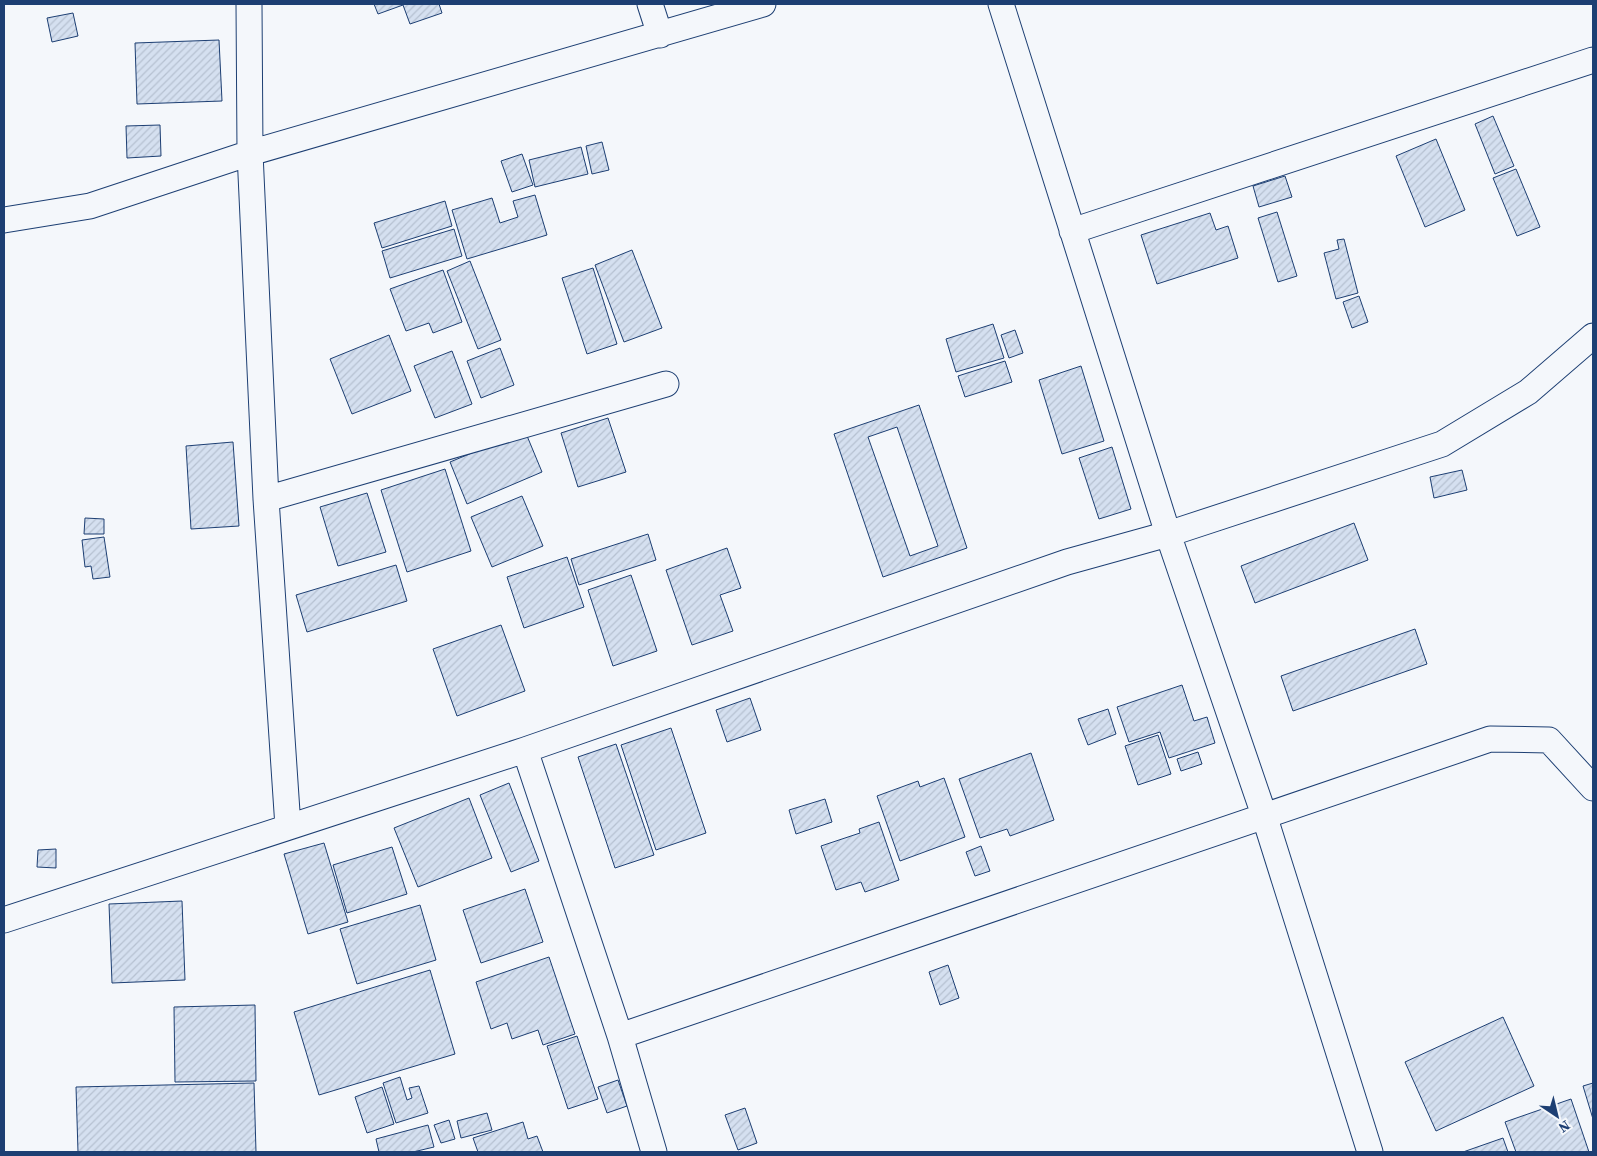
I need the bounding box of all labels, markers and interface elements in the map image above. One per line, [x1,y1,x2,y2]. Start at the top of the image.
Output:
north arrow [1532,1091,1582,1141]
text: N [1555,1116,1574,1138]

